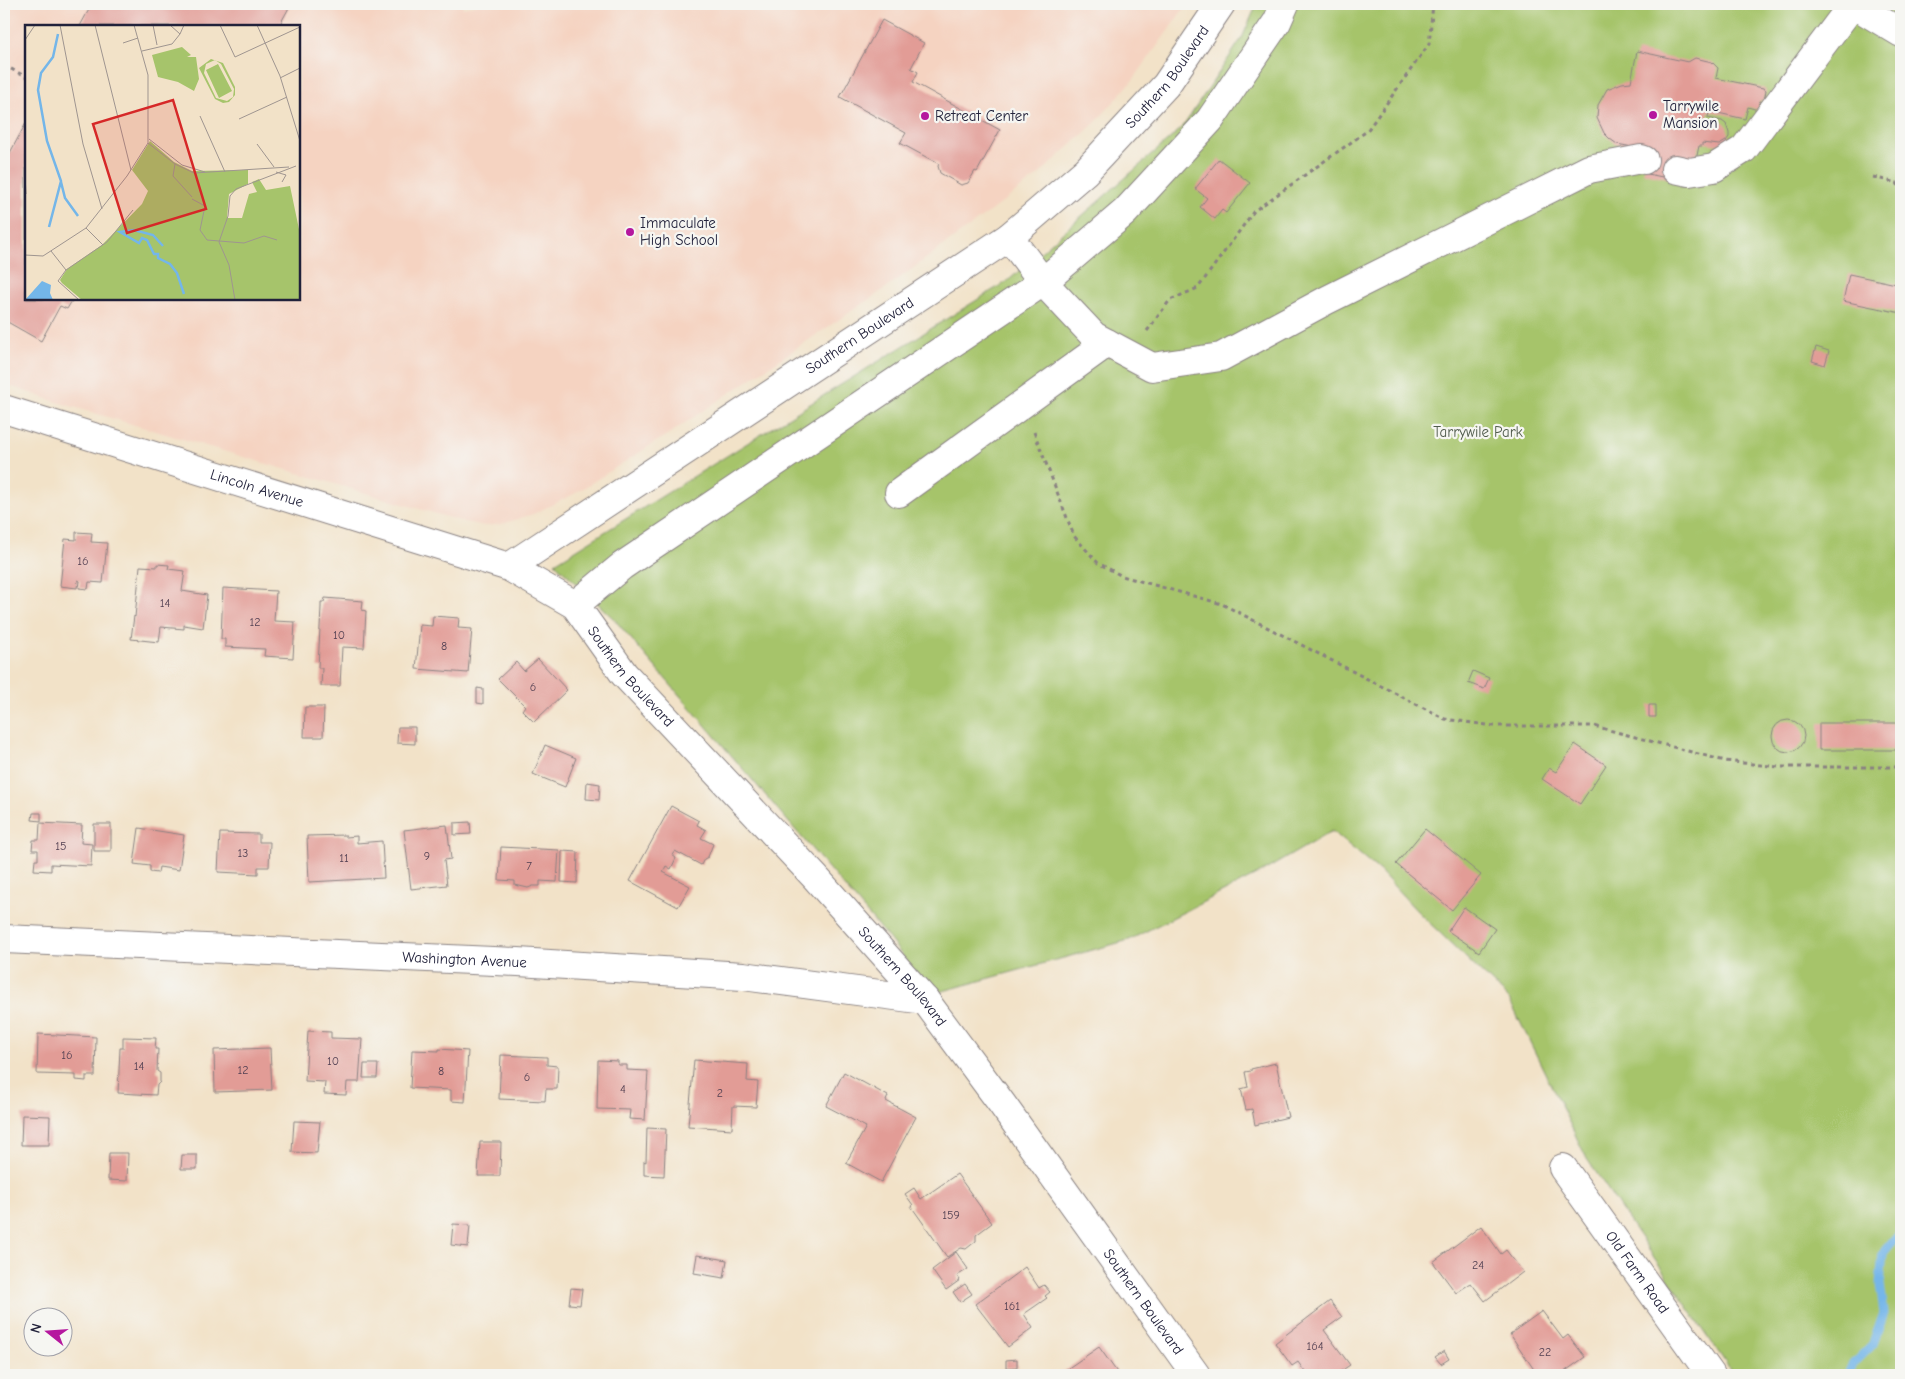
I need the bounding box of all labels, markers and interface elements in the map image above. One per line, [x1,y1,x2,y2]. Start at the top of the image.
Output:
street label: Southern Boulevard [1121,22,1213,132]
inset map [25,25,300,300]
place label: Tarrywile Mansion [1663,97,1719,132]
place label: Retreat Center [935,107,1028,125]
marker: Tarrywile Mansion [1647,109,1659,121]
marker: Retreat Center [919,110,931,122]
place label: Immaculate High School [640,214,718,249]
marker: Immaculate High School [624,226,636,238]
street label: Southern Boulevard [802,293,917,378]
park label: Tarrywile Park [1433,423,1524,441]
street label: Lincoln Avenue [208,465,306,511]
house number: 16 [77,554,89,568]
house number: 14 [160,596,170,610]
house number: 12 [249,615,261,629]
street label: Southern Boulevard [584,622,678,730]
house number: 10 [333,628,345,642]
house number: 8 [441,639,447,653]
house number: 6 [530,680,536,694]
house number: 15 [55,839,67,853]
house number: 13 [238,846,248,860]
house number: 9 [424,849,430,863]
house number: 11 [339,851,349,865]
house number: 7 [526,859,532,873]
street label: Southern Boulevard [855,923,950,1030]
street label: Washington Avenue [402,948,528,972]
house number: 16 [61,1048,73,1062]
house number: 10 [327,1054,339,1068]
house number: 14 [134,1059,144,1073]
house number: 12 [237,1063,249,1077]
house number: 8 [438,1064,444,1078]
house number: 6 [524,1070,530,1084]
house number: 4 [620,1082,626,1096]
house number: 2 [717,1086,723,1100]
house number: 159 [942,1208,960,1222]
street label: Old Farm Road [1602,1227,1673,1317]
street label: Southern Boulevard [1099,1245,1187,1358]
house number: 24 [1472,1258,1484,1272]
house number: 161 [1004,1299,1020,1313]
north arrow [22,1306,72,1356]
text: N [27,1321,46,1335]
house number: 164 [1306,1339,1324,1353]
house number: 22 [1539,1345,1551,1359]

